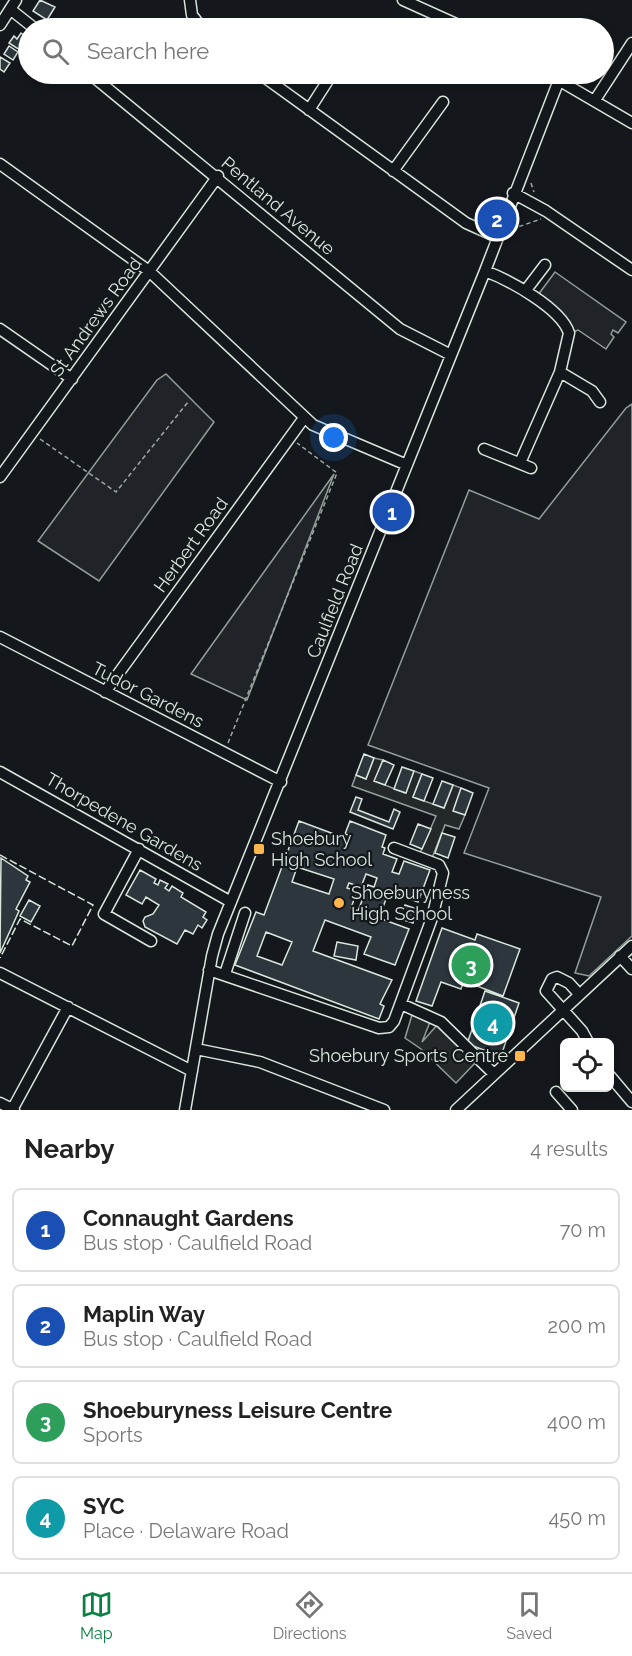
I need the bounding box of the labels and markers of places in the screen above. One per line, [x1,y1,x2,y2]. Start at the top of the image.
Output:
pin: 2 [478,196,516,242]
pin: 1 [372,490,412,534]
place label: Shoebury High School [271,828,372,870]
marker: Shoebury High School [252,842,266,856]
place label: Shoeburyness High School [351,882,470,924]
marker: Shoeburyness High School [332,896,346,910]
pin: 3 [452,942,490,988]
pin: 4 [474,1000,512,1046]
place label: Shoebury Sports Centre [309,1045,508,1066]
marker: Shoebury Sports Centre [513,1049,527,1063]

